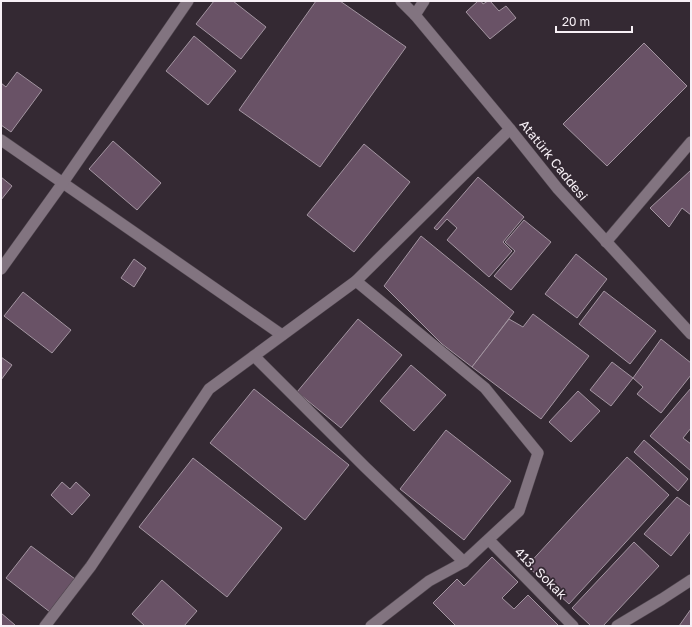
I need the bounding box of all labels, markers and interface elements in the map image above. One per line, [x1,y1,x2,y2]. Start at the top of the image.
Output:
scale bar [556,8,632,34]
text: 20 m [562,14,590,29]
street label: Atatürk Caddesi [516,116,592,204]
street label: 413. Sokak [512,544,571,603]

